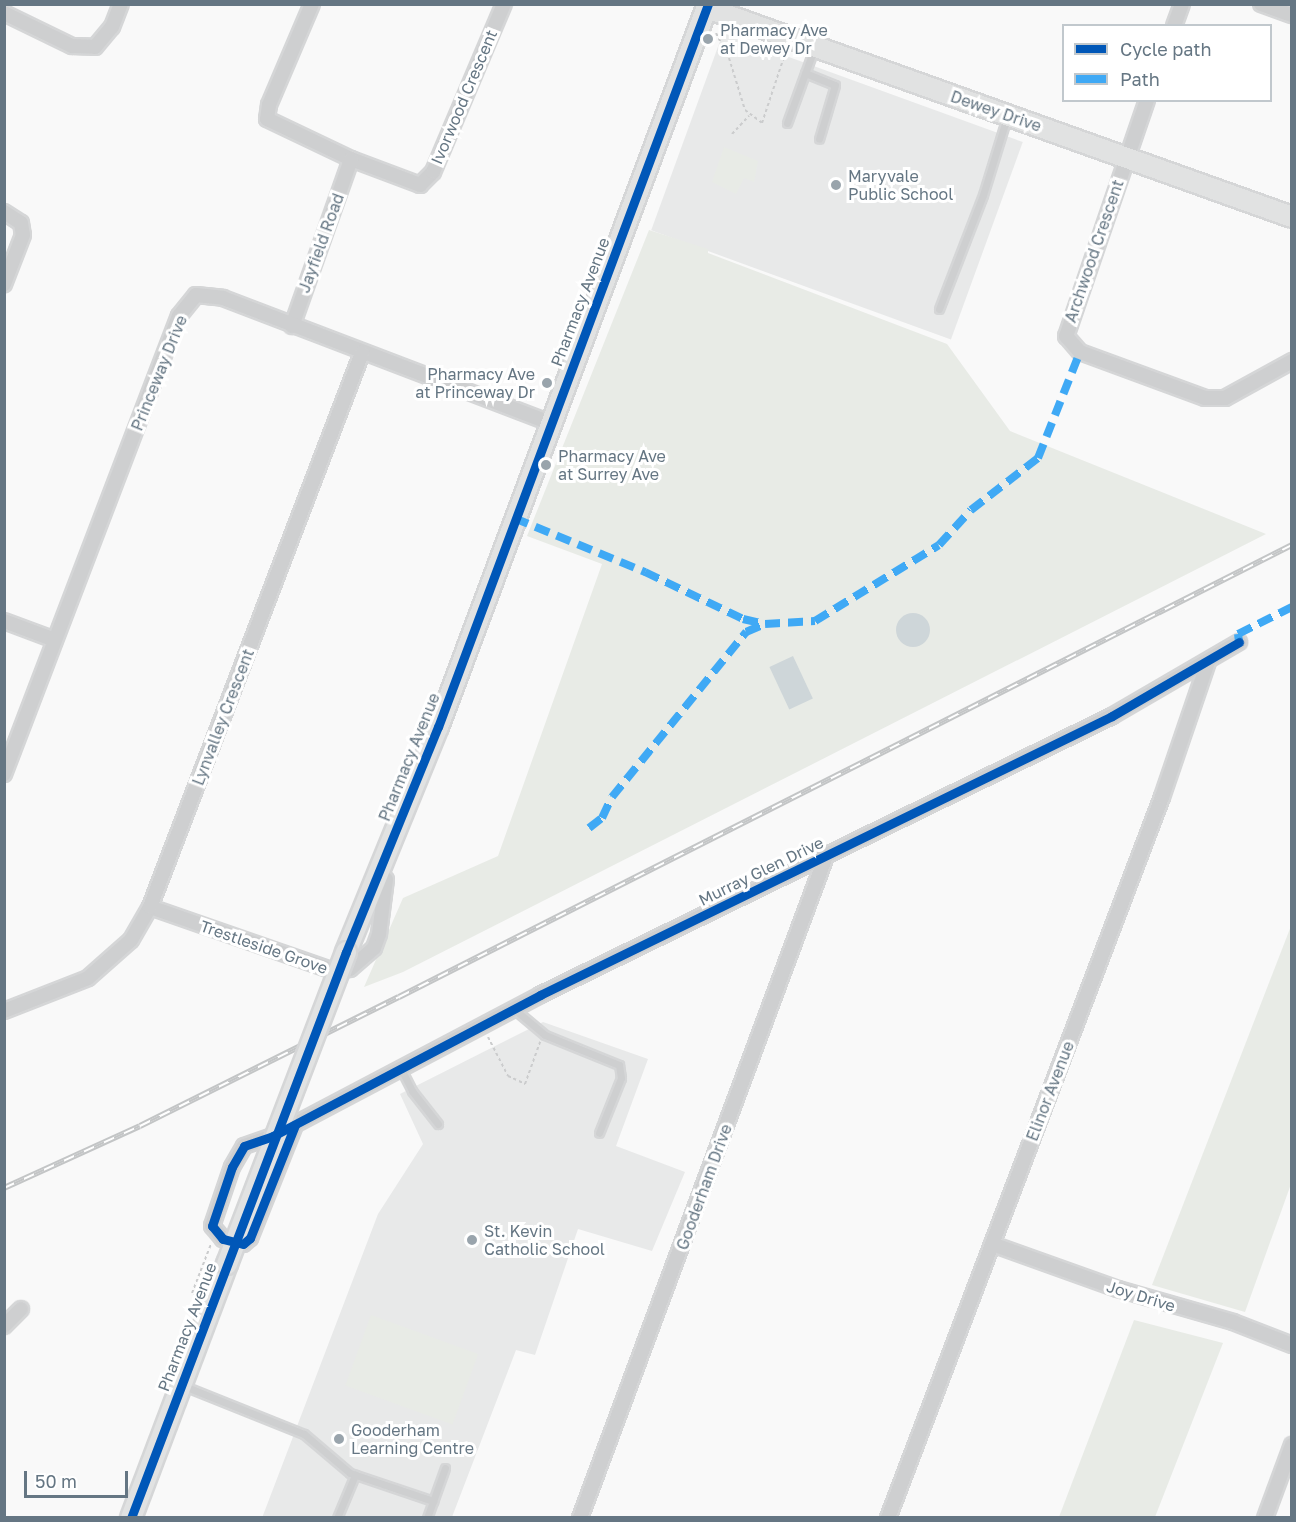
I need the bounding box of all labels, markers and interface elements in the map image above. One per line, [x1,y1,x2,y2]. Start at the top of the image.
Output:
place label: Pharmacy Ave at Dewey Dr [720,20,828,58]
legend [1062,24,1272,102]
street label: Ivorwood Crescent [427,27,501,167]
marker: Pharmacy Ave at Dewey Dr [701,32,715,46]
text: Cycle path [1120,38,1212,60]
text: Path [1120,68,1160,90]
street label: Dewey Drive [948,87,1044,135]
place label: Maryvale Public School [848,166,953,204]
street label: Archwood Crescent [1061,177,1127,325]
marker: Maryvale Public School [829,178,843,192]
street label: Jayfield Road [294,191,348,295]
street label: Pharmacy Avenue [547,235,613,369]
street label: Princeway Drive [127,313,191,433]
place label: Pharmacy Ave at Princeway Dr [415,364,535,402]
marker: Pharmacy Ave at Princeway Dr [540,376,554,390]
place label: Pharmacy Ave at Surrey Ave [558,446,666,484]
marker: Pharmacy Ave at Surrey Ave [539,458,553,472]
street label: Lynvalley Crescent [188,646,258,788]
street label: Pharmacy Avenue [375,690,443,824]
street label: Murray Glen Drive [695,832,827,910]
street label: Trestleside Grove [198,916,330,978]
street label: Elinor Avenue [1022,1038,1078,1144]
street label: Gooderham Drive [672,1121,736,1253]
place label: St. Kevin Catholic School [484,1221,605,1259]
marker: St. Kevin Catholic School [465,1233,479,1247]
street label: Pharmacy Avenue [154,1260,220,1394]
street label: Joy Drive [1104,1276,1178,1316]
place label: Gooderham Learning Centre [351,1420,474,1458]
marker: Gooderham Learning Centre [332,1432,346,1446]
scale bar [27,1459,130,1497]
text: 50 m [35,1470,77,1492]

